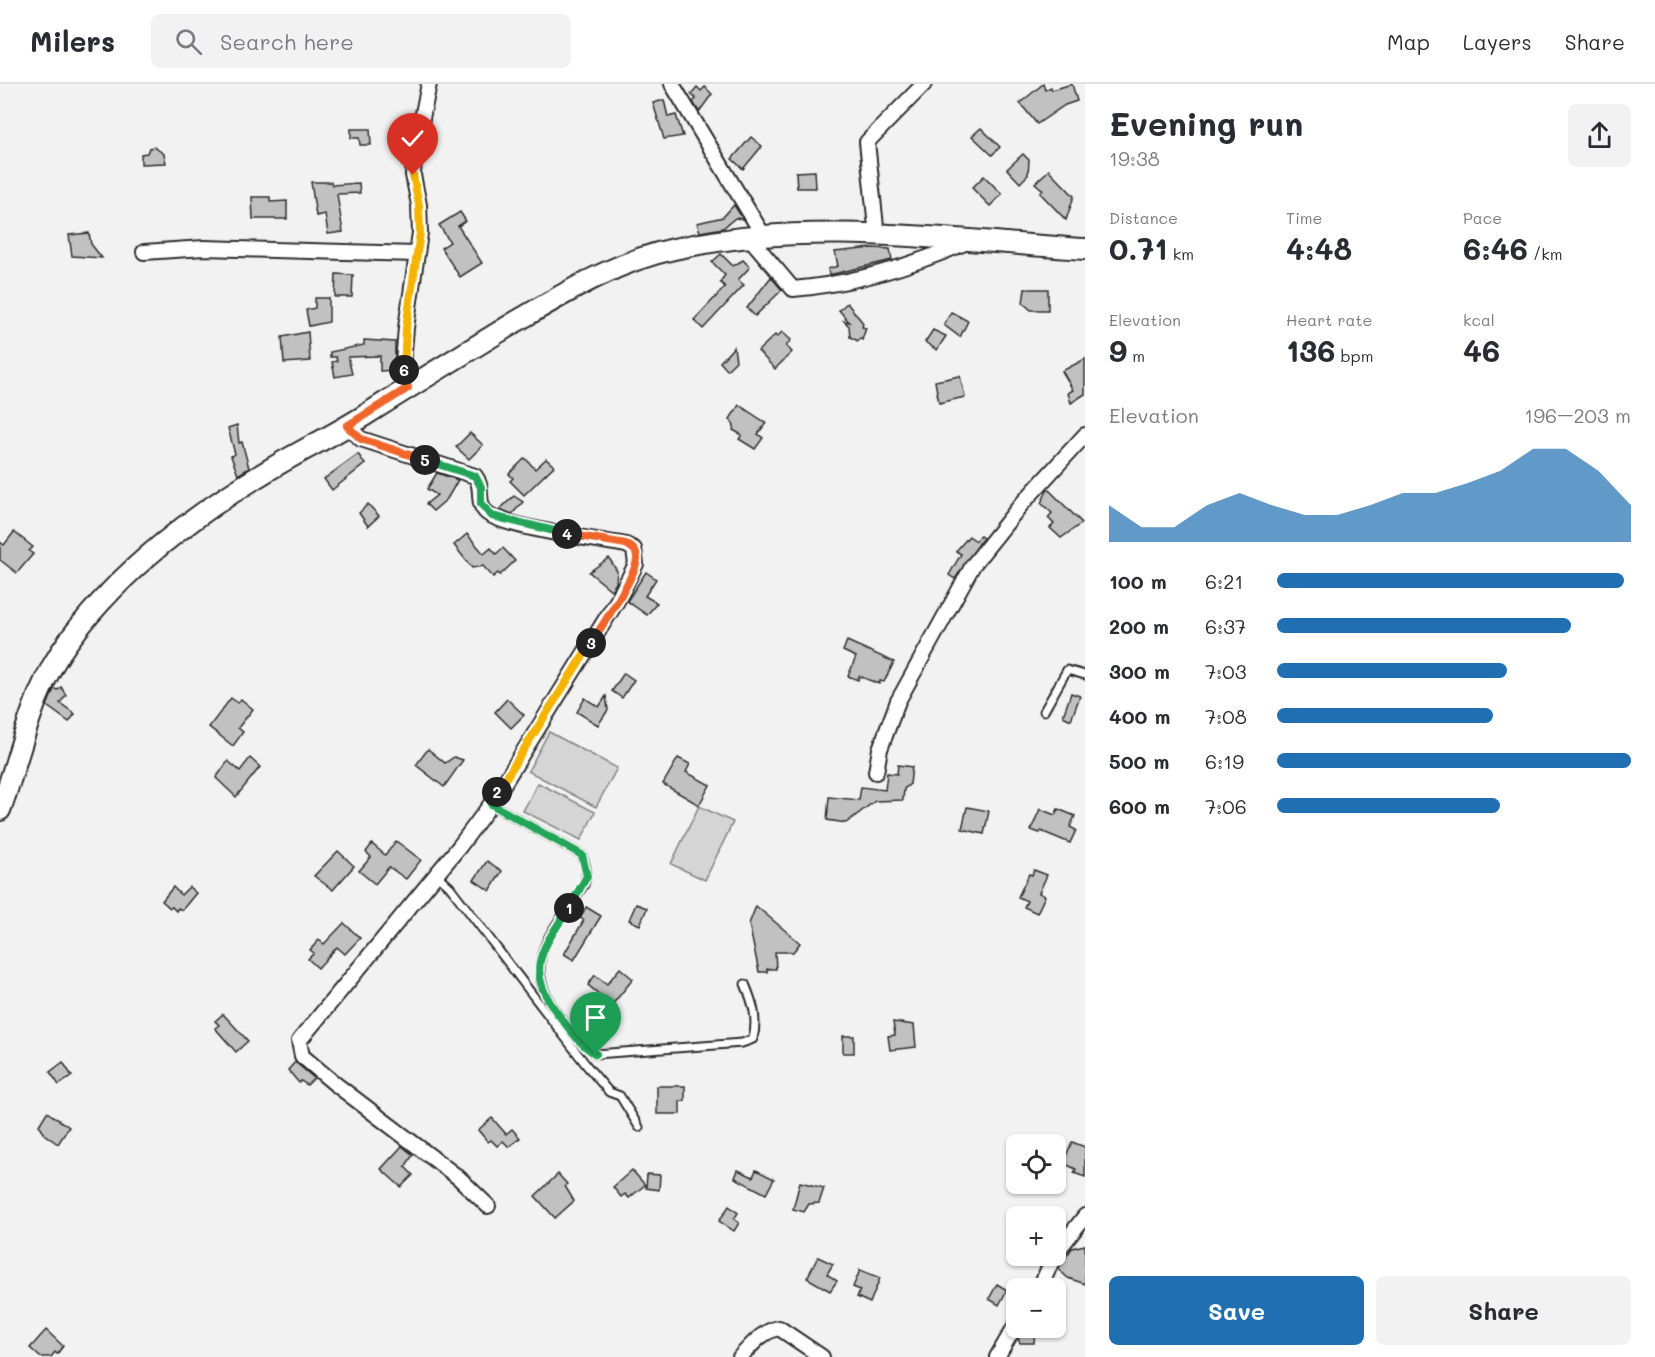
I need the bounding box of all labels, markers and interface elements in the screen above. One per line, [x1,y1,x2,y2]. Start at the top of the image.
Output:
search box [151,14,571,68]
text: Milers [30,23,115,59]
icon: search [172,25,205,58]
text: Search here [220,27,354,56]
text: Map [1387,28,1430,55]
text: Layers [1463,28,1532,55]
text: Share [1565,28,1625,55]
text: Evening run [1109,101,1303,144]
button: share [1568,104,1631,167]
pin [387,113,438,175]
icon: check [396,122,429,155]
text: 19:38 [1109,145,1160,171]
text: Distance [1109,207,1178,228]
text: Time [1286,207,1322,228]
text: Pace [1463,207,1502,228]
text: 0.71 [1109,228,1168,268]
text: 4:48 [1286,228,1352,268]
text: 6:46 [1463,228,1528,268]
text: km [1168,243,1194,264]
text: /km [1528,243,1563,264]
text: Elevation [1109,309,1181,330]
text: Heart rate [1286,309,1372,330]
text: kcal [1463,309,1495,330]
text: 9 [1109,330,1127,370]
text: 136 [1286,330,1335,370]
text: 46 [1463,330,1500,370]
text: m [1127,345,1145,366]
text: bpm [1335,345,1373,366]
pin: 6 [389,355,419,385]
text: 6 [399,359,409,380]
text: Elevation [1109,402,1199,428]
text: 196–203 m [1524,402,1631,428]
pin: 5 [410,445,440,475]
text: 5 [420,449,430,470]
pin: 4 [552,519,582,549]
text: 4 [562,523,572,544]
text: 100 m [1109,568,1167,594]
text: 6:21 [1205,568,1243,594]
text: 200 m [1109,613,1169,639]
text: 6:37 [1205,613,1246,639]
pin: 3 [576,628,606,658]
text: 3 [586,632,596,653]
text: 300 m [1109,658,1170,684]
text: 7:03 [1205,658,1246,684]
text: 400 m [1109,703,1170,729]
text: 7:08 [1205,703,1247,729]
text: 500 m [1109,748,1169,774]
text: 6:19 [1205,748,1244,774]
pin: 2 [482,777,512,807]
text: 2 [493,781,501,802]
text: 600 m [1109,793,1170,819]
text: 7:06 [1205,793,1247,819]
pin: 1 [554,893,584,923]
text: 1 [565,897,573,918]
pin [570,992,621,1054]
icon: arrive [579,1001,612,1034]
map controls [1006,1134,1066,1338]
button: locate [1006,1134,1066,1194]
button: + [1006,1206,1066,1266]
button: Save [1109,1276,1364,1345]
button: Share [1376,1276,1631,1345]
button: − [1006,1278,1066,1338]

